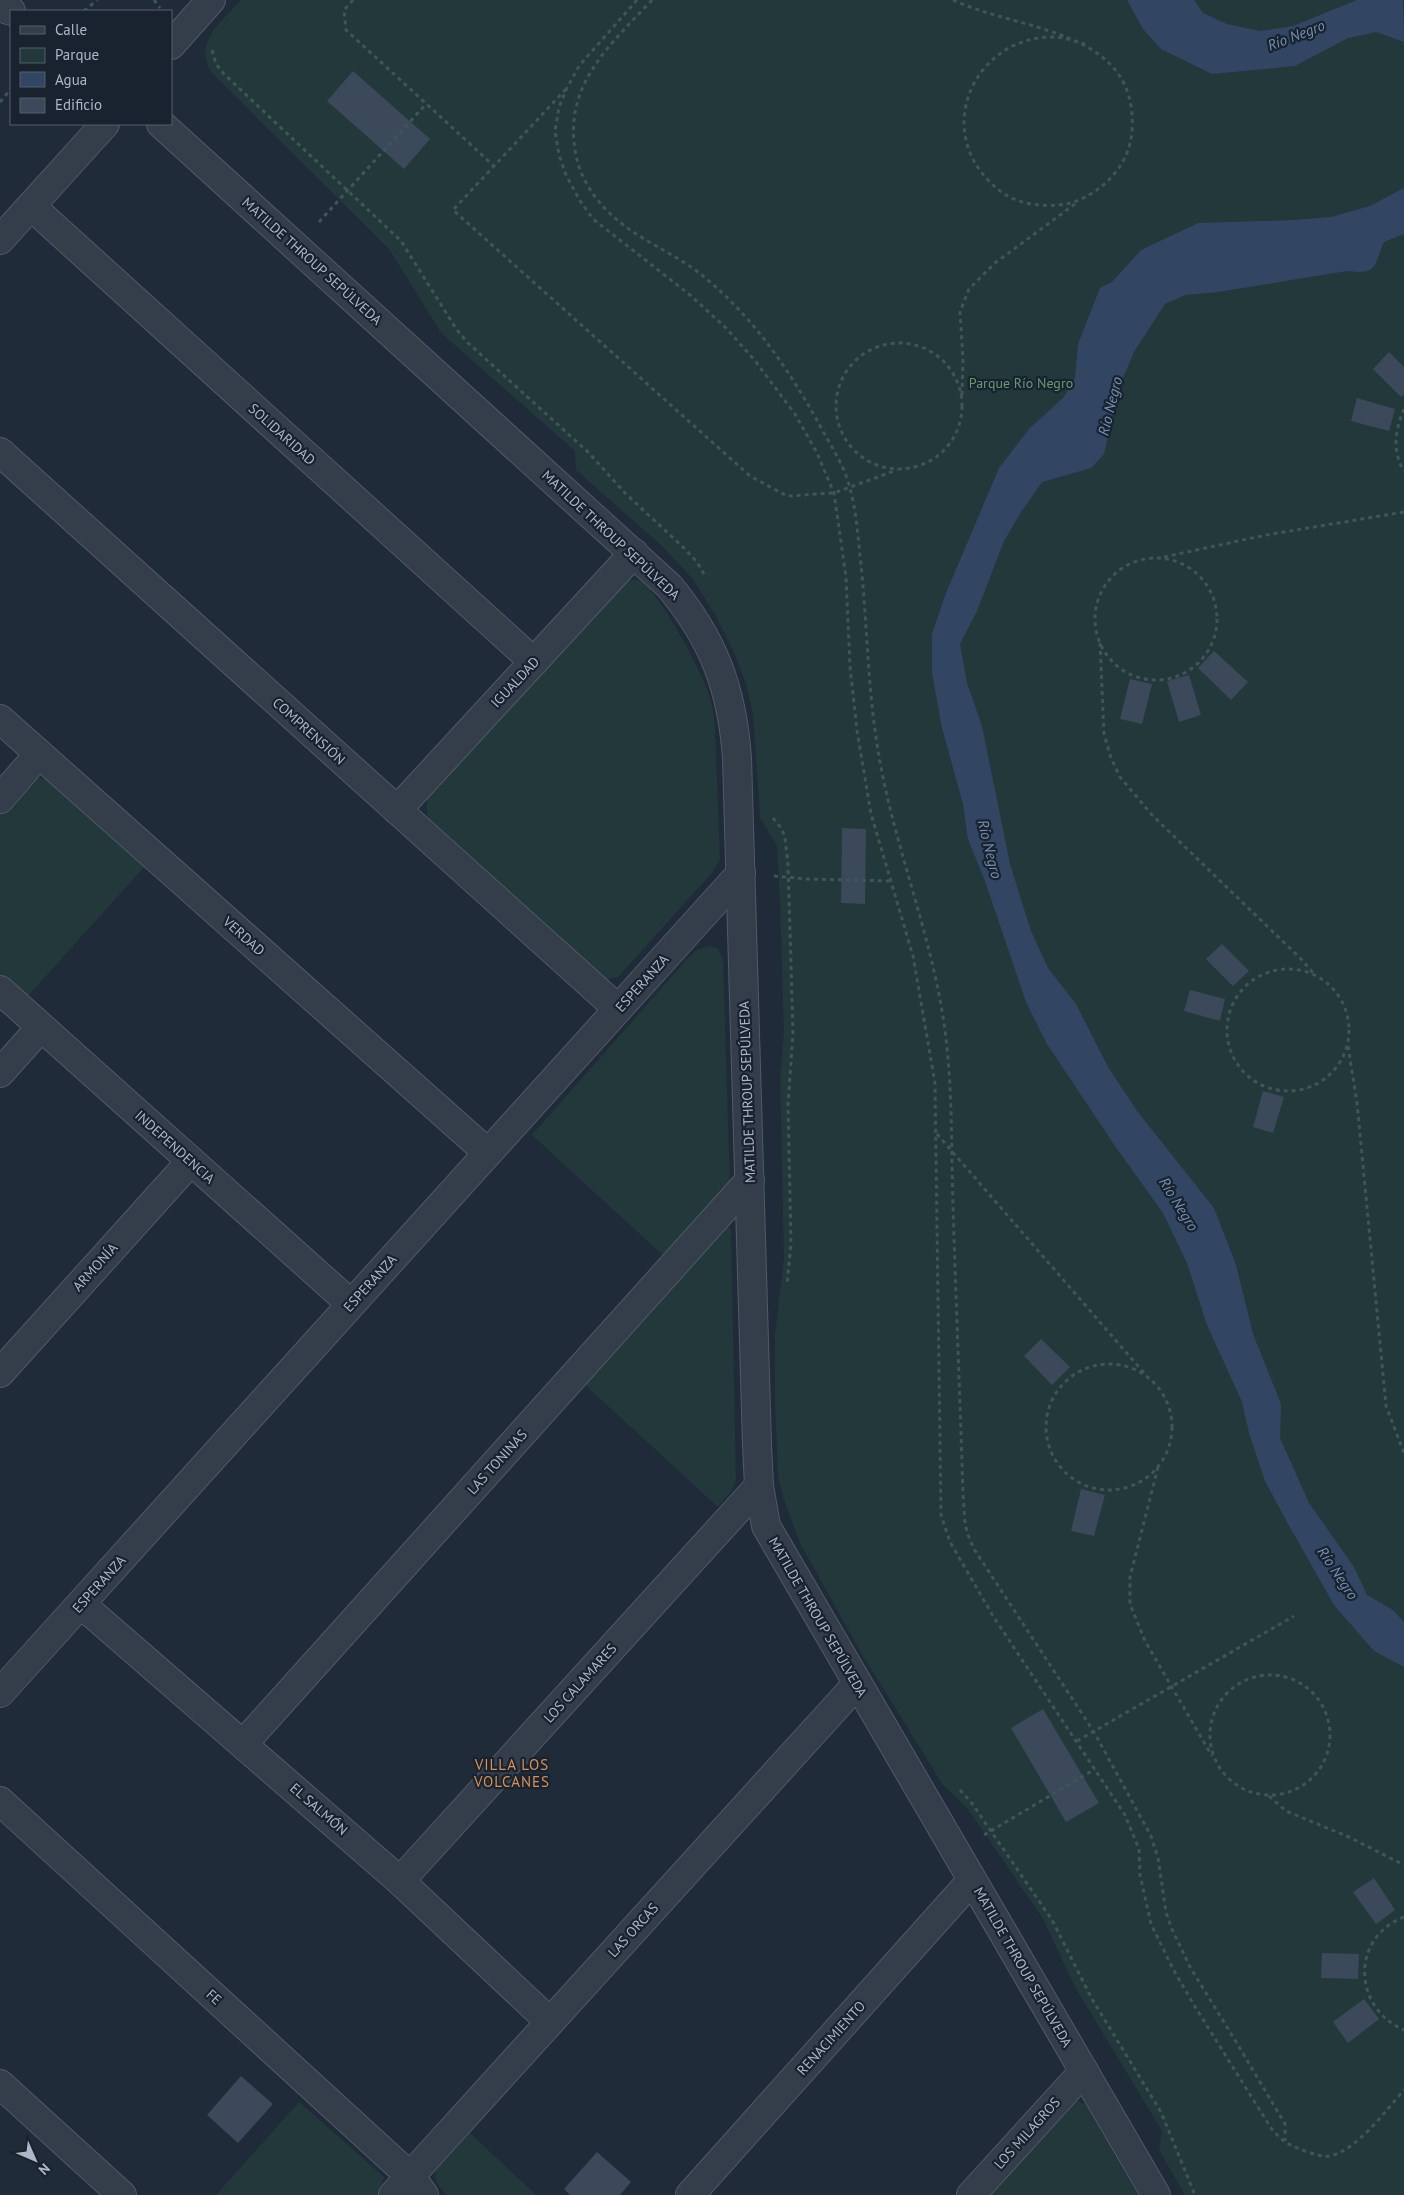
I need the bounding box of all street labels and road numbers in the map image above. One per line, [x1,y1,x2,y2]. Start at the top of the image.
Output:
street label: MATILDE THROUP SEPÚLVEDA [238,193,386,329]
street label: SOLIDARIDAD [245,399,319,469]
street label: MATILDE THROUP SEPÚLVEDA [538,466,684,604]
street label: IGUALDAD [487,653,543,711]
street label: COMPRENSIÓN [269,694,349,768]
street label: VERDAD [219,912,269,959]
street label: ESPERANZA [611,950,673,1016]
street label: MATILDE THROUP SEPÚLVEDA [735,1000,759,1183]
street label: INDEPENDENCIA [131,1106,219,1188]
street label: ARMONÍA [69,1239,122,1295]
street label: ESPERANZA [339,1250,401,1316]
street label: LAS TONINAS [463,1426,531,1498]
street label: MATILDE THROUP SEPÚLVEDA [765,1534,872,1701]
street label: ESPERANZA [68,1551,130,1617]
street label: LOS CALAMARES [540,1639,620,1727]
street label: EL SALMÓN [286,1779,352,1839]
street label: MATILDE THROUP SEPÚLVEDA [970,1884,1077,2051]
street label: LAS ORCAS [604,1899,662,1961]
street label: FE [202,1985,226,2009]
street label: RENACIMIENTO [793,1997,869,2079]
street label: LOS MILAGROS [990,2093,1064,2173]

